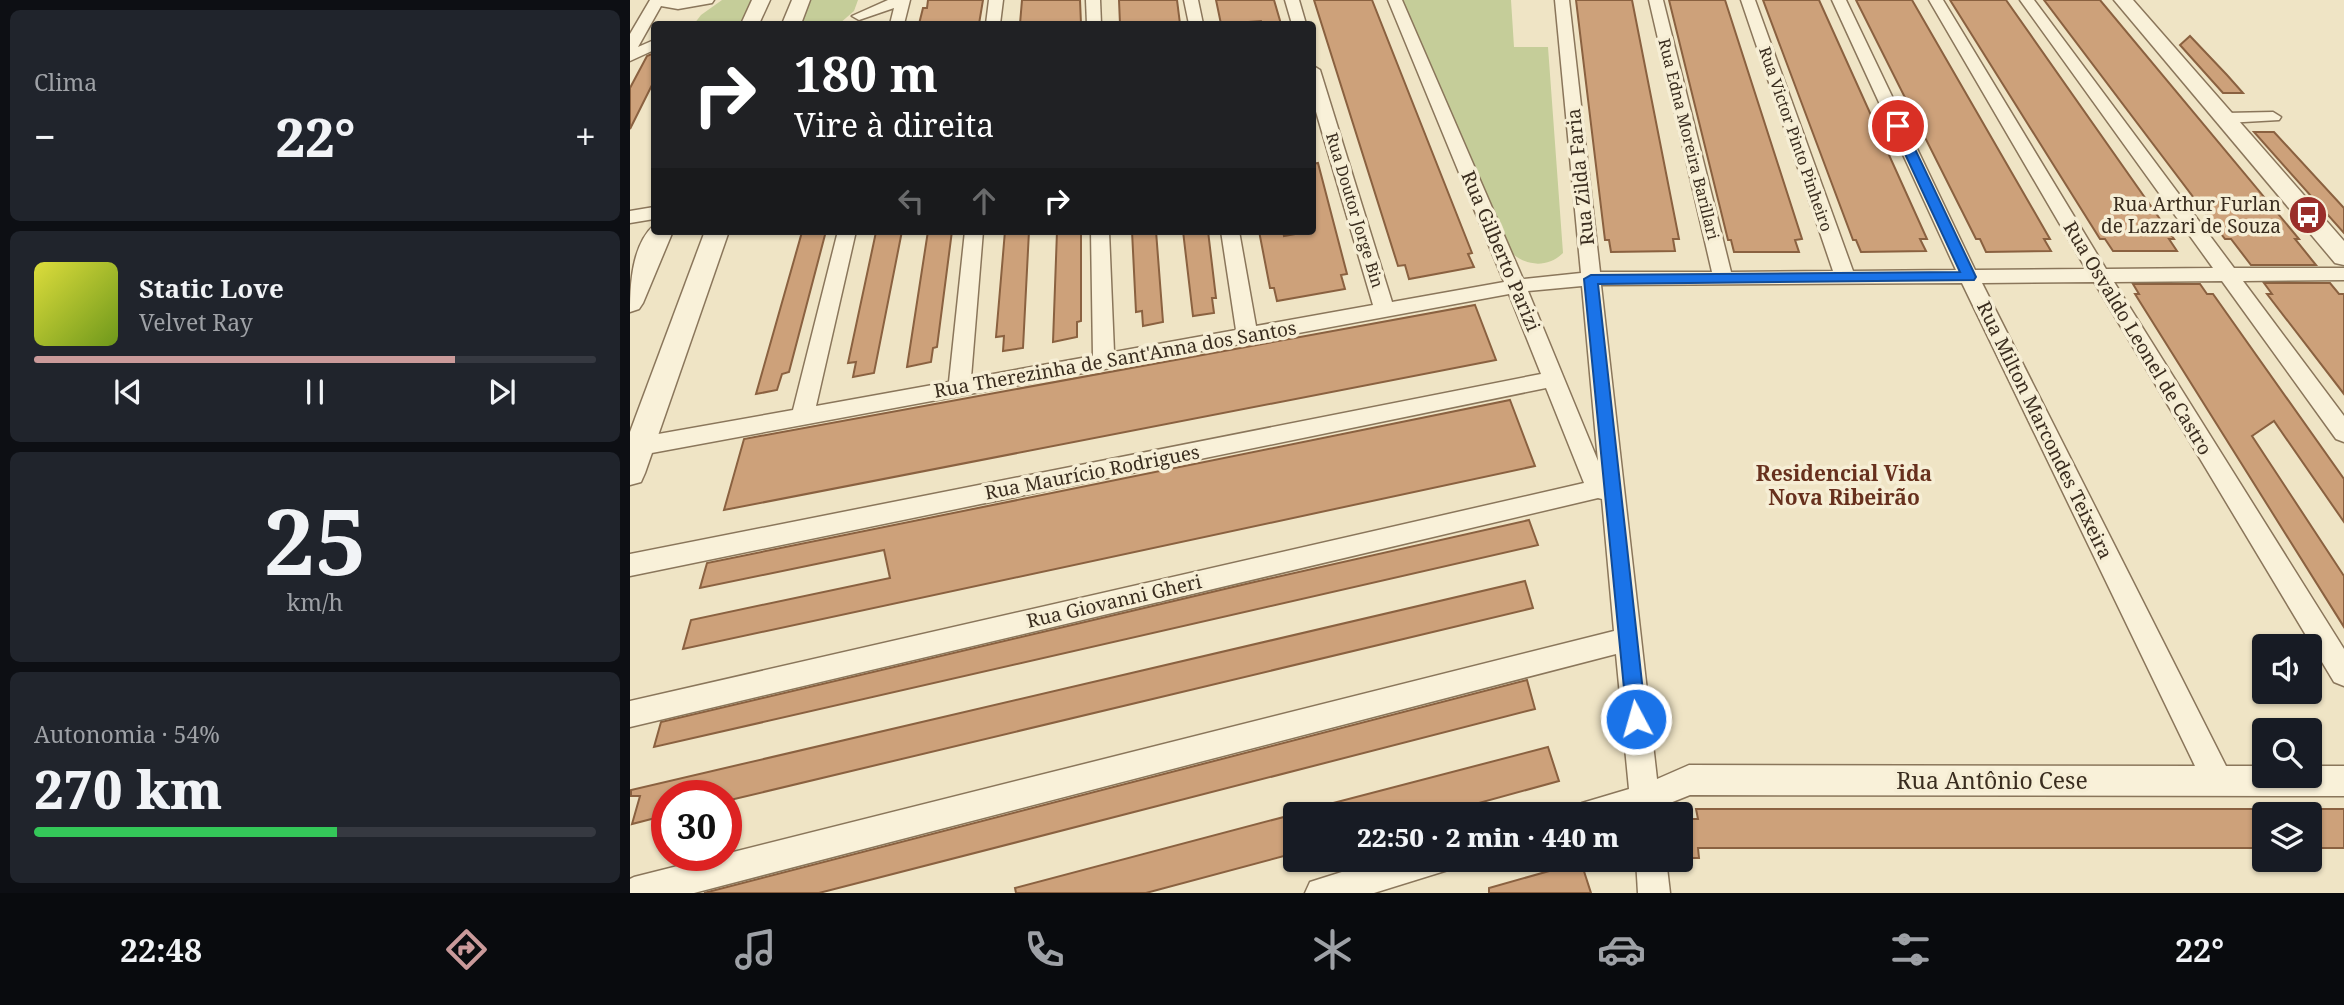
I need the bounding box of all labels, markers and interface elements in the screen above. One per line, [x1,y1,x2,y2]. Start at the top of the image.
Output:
street label: Rua Edna Moreira Barillari [1653,36,1725,242]
text: 180 m [794,40,938,106]
street label: Rua Victor Pinto Pinheiro [1754,44,1838,234]
icon: right [679,49,770,140]
text: Clima [34,66,97,98]
pin [1868,96,1928,156]
text: 22° [275,101,355,172]
text: Vire à direita [794,103,994,146]
street label: Rua Zilda Faria [1560,107,1600,247]
icon: arrive [1879,107,1917,145]
text: − [34,110,56,162]
text: + [575,110,596,162]
street label: Rua Doutor Jorge Bin [1321,130,1389,290]
street label: Rua Gilberto Parizi [1455,167,1547,335]
icon: left [892,182,930,220]
icon: ahead [965,182,1003,220]
icon: right [1038,182,1076,220]
place label: Rua Arthur Furlan de Lazzari de Souza [2101,191,2281,239]
bus stop icon: Rua Arthur Furlan de Lazzari de Souza [2287,194,2329,236]
street label: Rua Osvaldo Leonel de Castro [2058,216,2218,460]
text: Static Love [139,270,284,306]
street label: Rua Milton Marcondes Teixeira [1971,297,2119,563]
text: Velvet Ray [139,306,253,338]
street label: Rua Therezinha de Sant'Anna dos Santos [932,314,1298,404]
icon: previous [109,373,147,411]
icon: pause [296,373,334,411]
icon: next [483,373,521,411]
street label: Rua Maurício Rodrigues [982,438,1202,506]
district label: Residencial Vida Nova Ribeirão [1756,459,1932,511]
text: 25 [264,478,366,602]
street label: Rua Giovanni Gheri [1024,568,1204,634]
text: km/h [287,586,343,618]
map controls [2252,634,2322,872]
button: sound [2252,634,2322,704]
position arrow [1599,682,1673,756]
text: Autonomia · 54% [34,718,220,750]
button: search [2252,718,2322,788]
text: 270 km [34,753,222,824]
street label: Rua Antônio Cese [1896,764,2088,796]
speed limit sign: 30 [651,780,742,871]
button: layers [2252,802,2322,872]
text: 22:50 · 2 min · 440 m [1357,819,1619,855]
icon: directions [442,925,491,974]
icon: music [731,925,780,974]
icon: phone [1020,925,1069,974]
icon: climate [1308,925,1357,974]
icon: car [1597,925,1646,974]
icon: filters [1886,925,1935,974]
text: 22:48 [120,928,202,971]
text: 22° [2175,928,2224,971]

